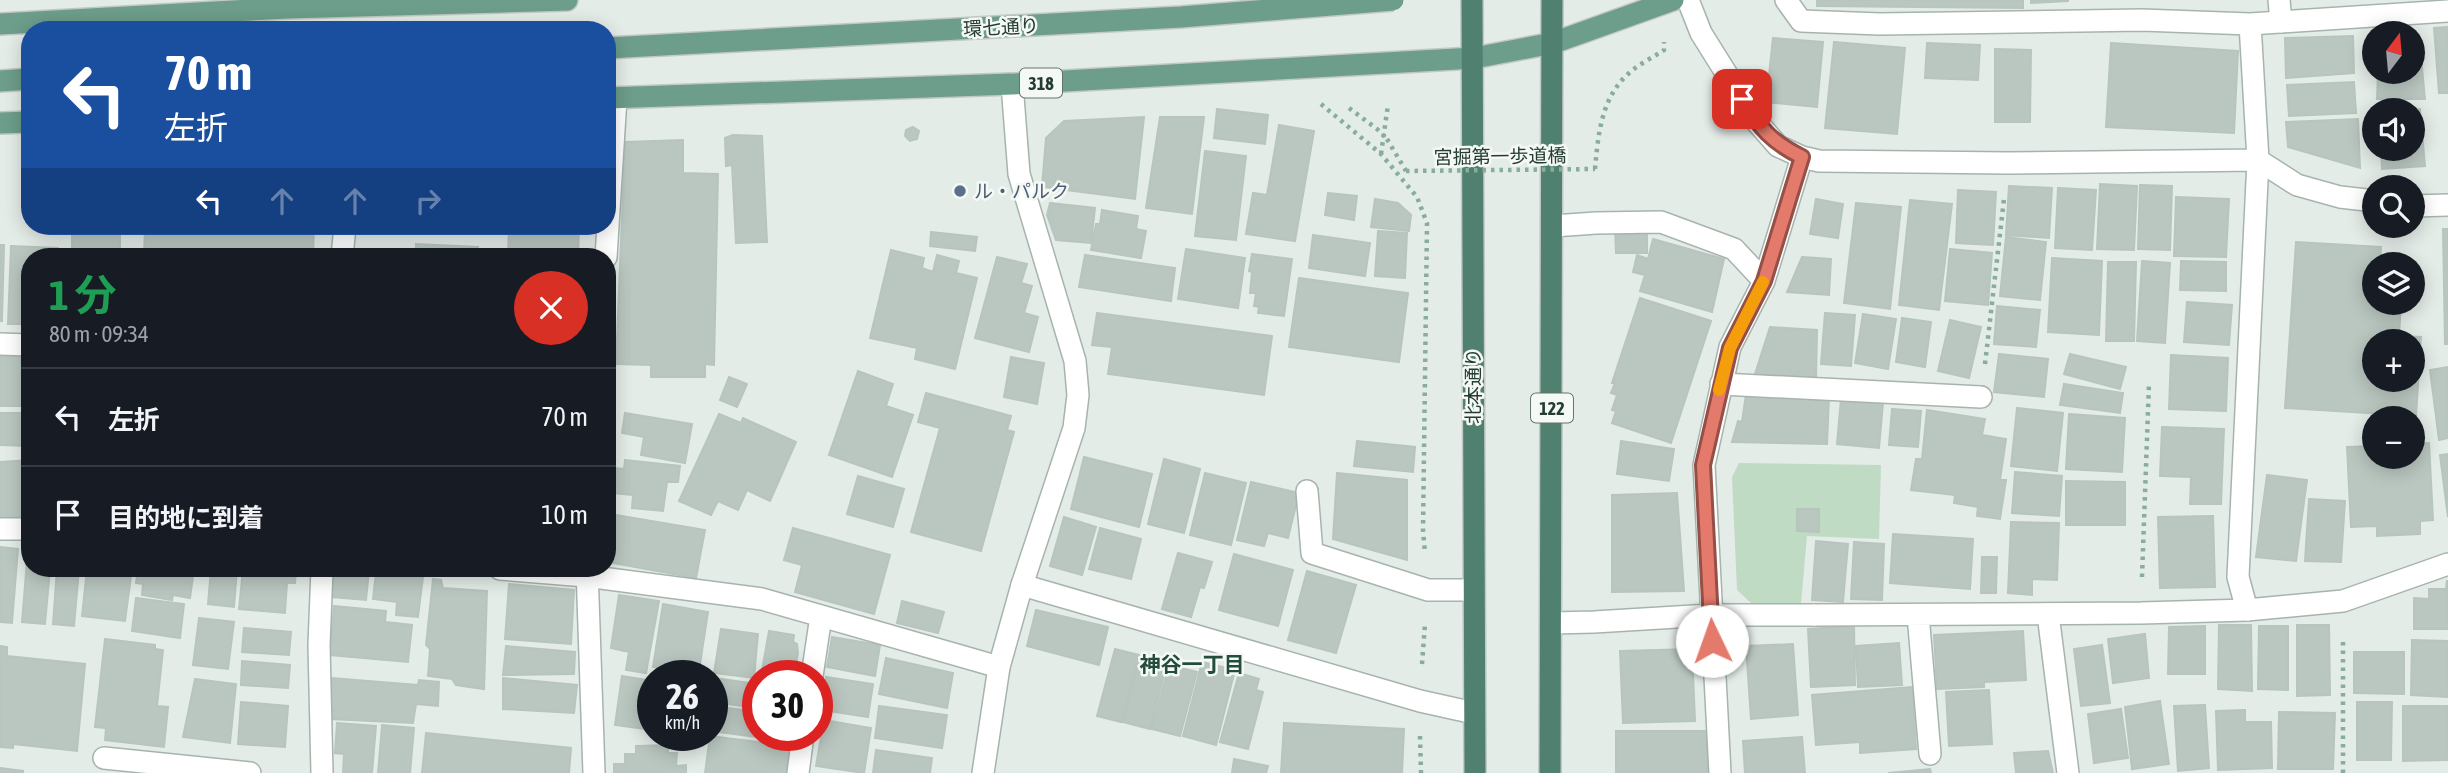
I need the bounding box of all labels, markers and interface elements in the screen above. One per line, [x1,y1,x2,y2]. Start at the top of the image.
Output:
street label: 環七通り [962,14,1040,40]
north arrow [2362,21,2426,84]
map controls [2362,21,2425,469]
text: 70 m [164,44,252,100]
icon: left [49,49,140,140]
road number: 318 [1020,68,1062,98]
pin [1712,69,1772,129]
icon: arrive [1723,80,1761,118]
button: sound [2362,98,2425,161]
text: 左折 [164,109,228,146]
street label: 宮掘第一歩道橋 [1433,144,1567,168]
button: search [2362,175,2425,238]
place label: ル・パルク [974,180,1069,202]
icon: left [190,182,228,220]
icon: ahead [263,182,301,220]
icon: ahead [336,182,374,220]
icon: right [409,182,447,220]
marker: ル・パルク [952,183,968,199]
button: layers [2362,252,2425,315]
text: 1 分 [49,271,117,319]
button: close [514,271,588,345]
text: 80 m · 09:34 [49,321,149,347]
button: + [2362,329,2425,392]
street label: 北本通り [1462,348,1484,424]
road number: 122 [1531,394,1573,422]
icon: left [49,398,87,436]
text: 70 m [541,402,588,432]
text: 左折 [108,405,160,435]
button: − [2362,406,2425,469]
icon: arrive [49,496,87,534]
text: 10 m [541,500,588,530]
text: 目的地に到着 [108,503,264,533]
position arrow [1675,604,1749,678]
district label: 神谷一丁目 [1140,652,1245,676]
speed limit sign: 30 [742,660,833,751]
text: 26 [666,676,699,716]
text: km/h [665,712,700,733]

